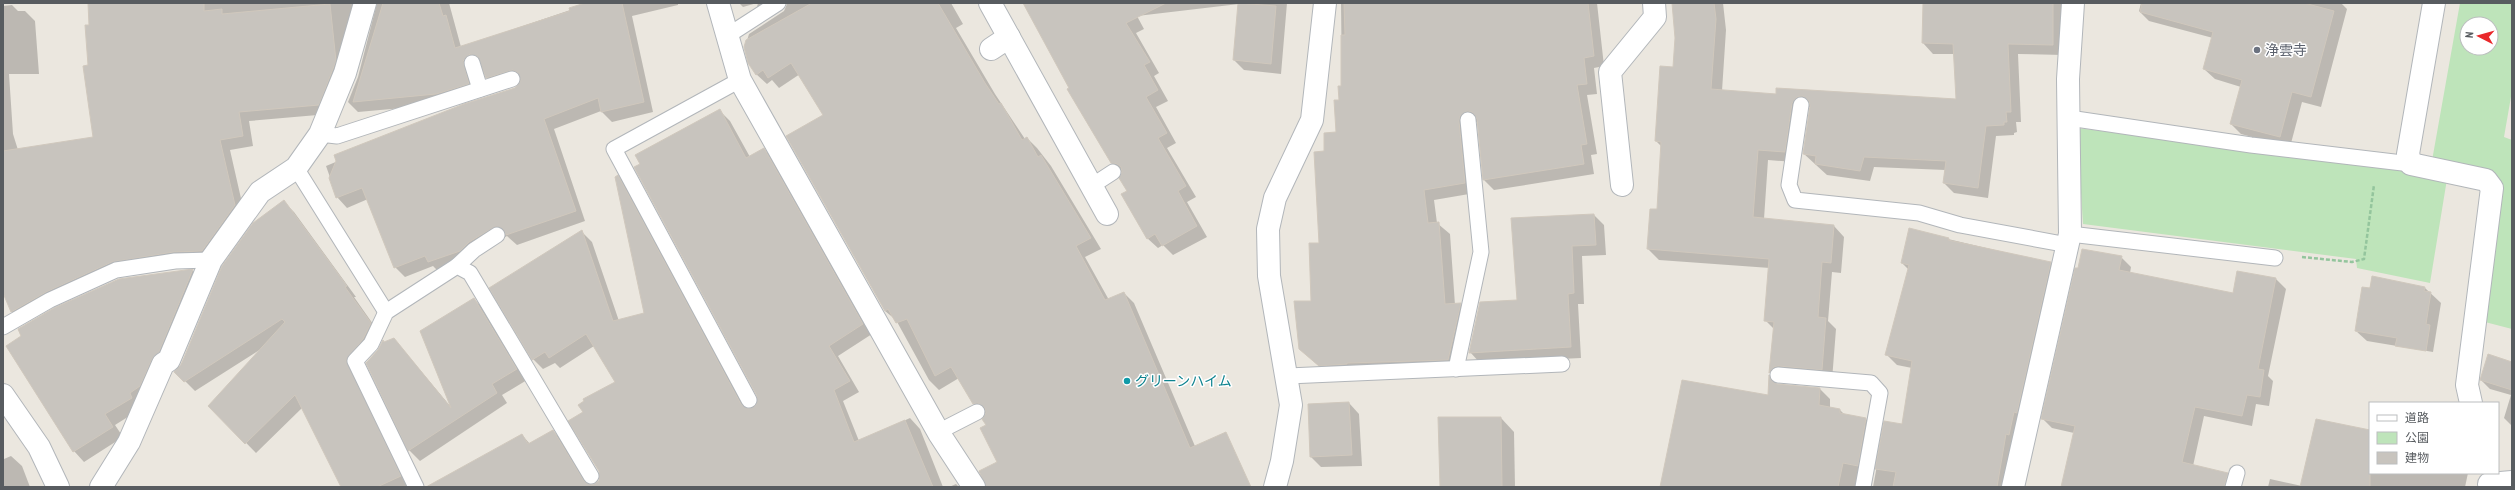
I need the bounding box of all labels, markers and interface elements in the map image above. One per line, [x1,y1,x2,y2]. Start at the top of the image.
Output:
north arrow [2459,16,2499,56]
text: N [2462,31,2476,39]
place label: 浄雲寺 [2265,41,2307,59]
marker: 浄雲寺 [2252,45,2262,55]
place label: グリーンハイム [1135,372,1232,390]
marker: グリーンハイム [1122,376,1132,386]
legend [2369,402,2499,474]
text: 道路 [2405,410,2429,425]
text: 公園 [2405,430,2429,445]
text: 建物 [2405,450,2429,465]

